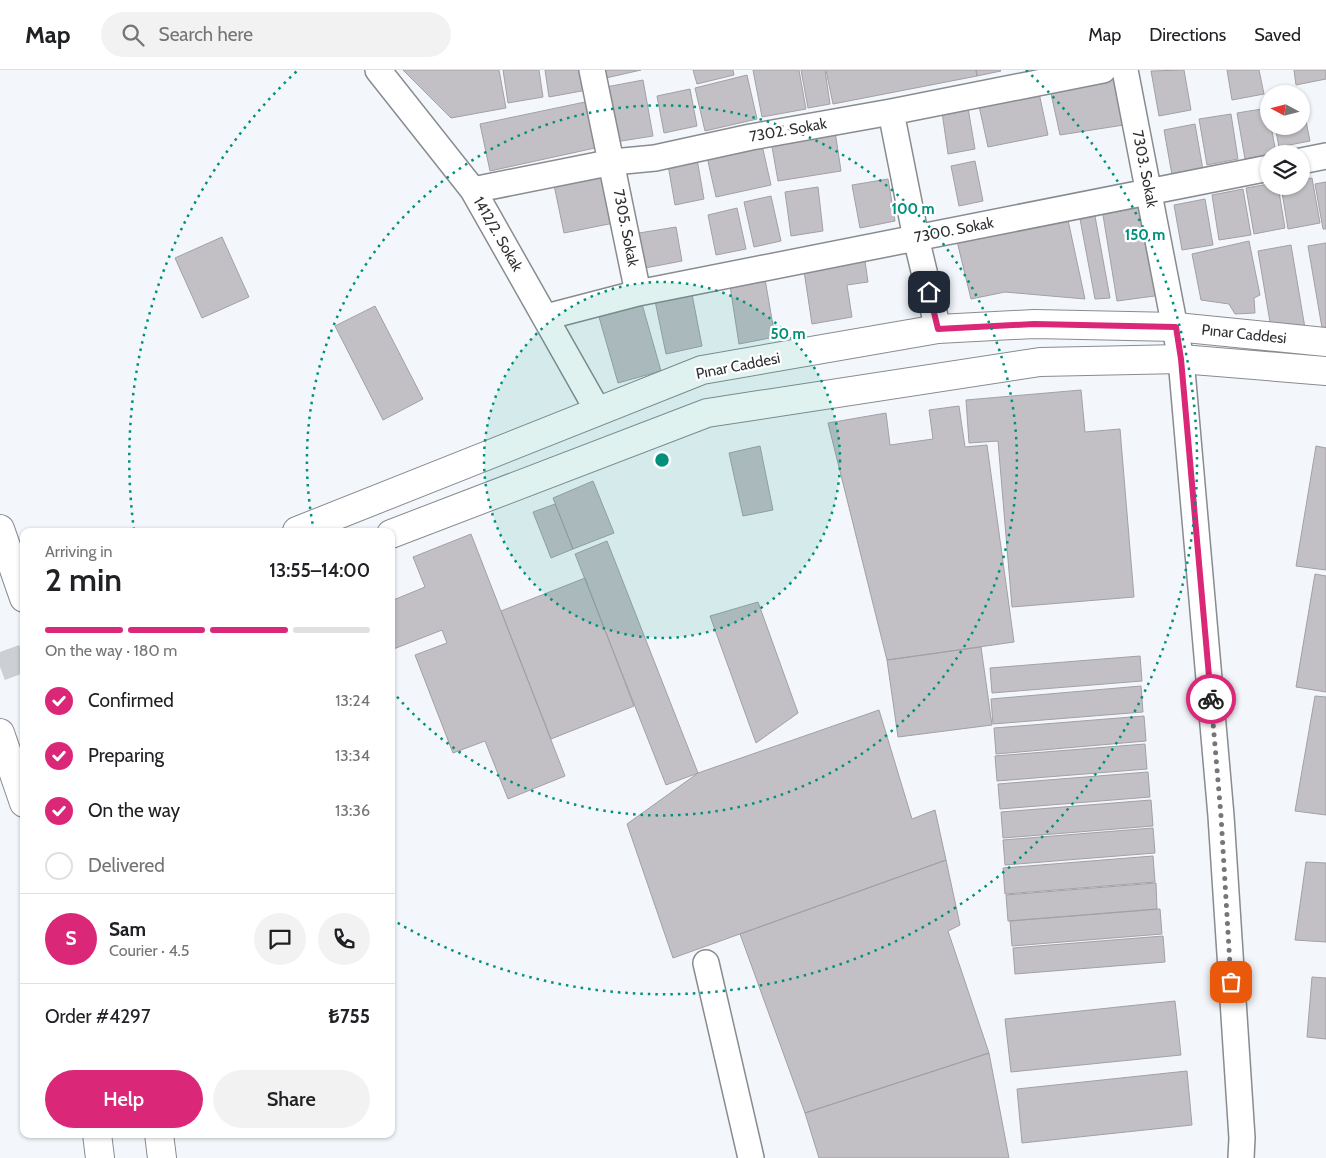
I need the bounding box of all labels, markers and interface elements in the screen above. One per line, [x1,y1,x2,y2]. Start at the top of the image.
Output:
search box [101,12,451,57]
text: Map [25,20,71,49]
icon: search [119,21,147,49]
text: Search here [159,23,253,46]
text: Map [1088,24,1121,46]
text: Directions [1149,24,1226,46]
text: Saved [1254,24,1301,46]
north arrow [1260,85,1310,135]
map controls [1260,85,1310,195]
street label: 7302. Sokak [748,114,828,146]
street label: 7303. Sokak [1129,129,1161,209]
button: layers [1260,145,1310,195]
street label: 7305. Sokak [610,188,642,268]
street label: 1412/2. Sokak [469,194,527,275]
text: 100 m [891,200,935,218]
street label: 7300. Sokak [913,213,995,247]
text: 150 m [1125,226,1165,244]
pin [908,271,950,313]
icon: home [915,278,943,306]
street label: Pınar Caddesi [1201,321,1287,347]
text: 50 m [770,325,806,343]
street label: Pınar Caddesi [694,349,782,383]
centre of rings [653,451,671,469]
text: Arriving in [45,542,112,561]
text: 13:55–14:00 [269,559,370,582]
text: 2 min [45,560,122,599]
text: On the way · 180 m [45,641,177,660]
courier [1186,674,1236,724]
icon: bike [1197,685,1225,713]
icon: check [45,687,73,715]
text: Confirmed [88,689,174,712]
text: 13:24 [335,691,370,710]
icon: check [45,742,73,770]
text: Preparing [88,744,164,767]
text: 13:34 [335,746,370,765]
icon: check [45,797,73,825]
text: On the way [88,799,180,822]
text: 13:36 [335,801,370,820]
text: Delivered [88,854,165,877]
button: chat [254,913,306,965]
button: phone [318,913,370,965]
text: Sam [109,918,146,941]
text: S [65,927,77,950]
text: Courier · 4.5 [109,941,190,960]
pin [1210,961,1252,1003]
icon: bag [1217,968,1245,996]
text: Order #4297 [45,1005,150,1028]
text: ₺755 [329,1005,370,1028]
button: Help [45,1070,203,1128]
button: Share [213,1070,370,1128]

